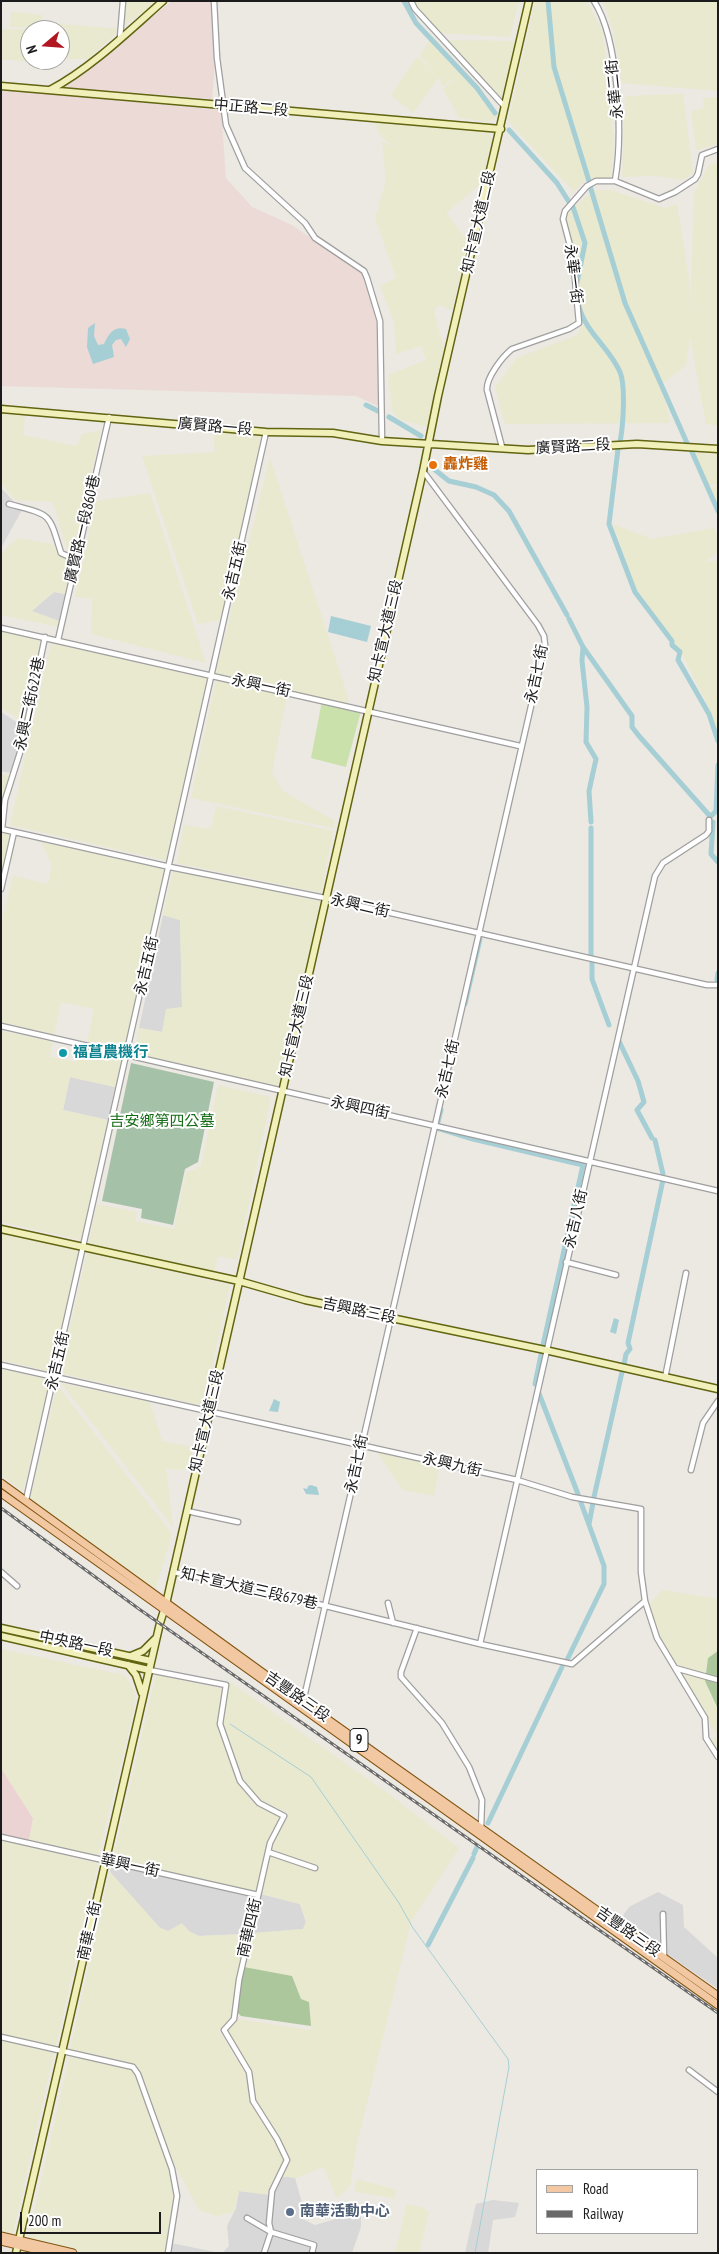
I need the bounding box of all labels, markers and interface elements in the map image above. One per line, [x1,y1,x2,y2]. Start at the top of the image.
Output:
north arrow [20,20,70,70]
text: N [22,43,41,56]
street label: 永華二街 [603,58,627,120]
street label: 中正路二段 [213,96,289,120]
street label: 知卡宣大道二段 [458,169,500,275]
street label: 永華一街 [560,243,586,305]
street label: 廣賢路一段 [177,415,253,439]
street label: 廣賢路二段 [535,436,611,458]
place label: 轟炸雞 [443,456,488,474]
marker: 轟炸雞 [427,459,439,471]
street label: 廣賢路一段860巷 [62,473,104,585]
street label: 永吉五街 [219,540,251,602]
street label: 知卡宣大道三段 [365,578,407,684]
street label: 永吉七街 [522,643,552,705]
street label: 永興二街622巷 [11,656,49,752]
street label: 永興一街 [230,671,292,701]
street label: 永興二街 [329,890,391,922]
street label: 永吉五街 [131,935,163,997]
street label: 知卡宣大道三段 [276,973,318,1079]
street label: 永吉七街 [432,1038,464,1100]
place label: 福菖農機行 [73,1044,148,1062]
marker: 福菖農機行 [57,1047,69,1059]
street label: 永興四街 [329,1093,391,1123]
park label: 吉安鄉第四公墓 [110,1113,214,1131]
street label: 永吉八街 [560,1188,592,1250]
street label: 吉興路三段 [320,1294,398,1328]
street label: 永吉五街 [42,1330,74,1392]
street label: 知卡宣大道三段 [186,1368,228,1474]
street label: 永吉七街 [342,1433,372,1495]
street label: 永興九街 [421,1449,483,1481]
street label: 知卡宣大道三段679巷 [179,1564,319,1614]
street label: 中央路一段 [37,1627,115,1661]
street label: 吉豐路三段 [261,1668,333,1726]
road number: 9 [350,1728,368,1752]
street label: 華興一街 [99,1851,161,1881]
street label: 南華四街 [234,1897,266,1959]
street label: 南華二街 [74,1900,106,1962]
street label: 吉豐路三段 [592,1903,664,1961]
legend [536,2169,699,2234]
text: Road [583,2179,609,2198]
scale bar [22,2202,164,2234]
place label: 南華活動中心 [300,2203,390,2221]
text: Railway [583,2204,623,2223]
marker: 南華活動中心 [284,2206,296,2218]
text: 200 m [28,2211,61,2230]

